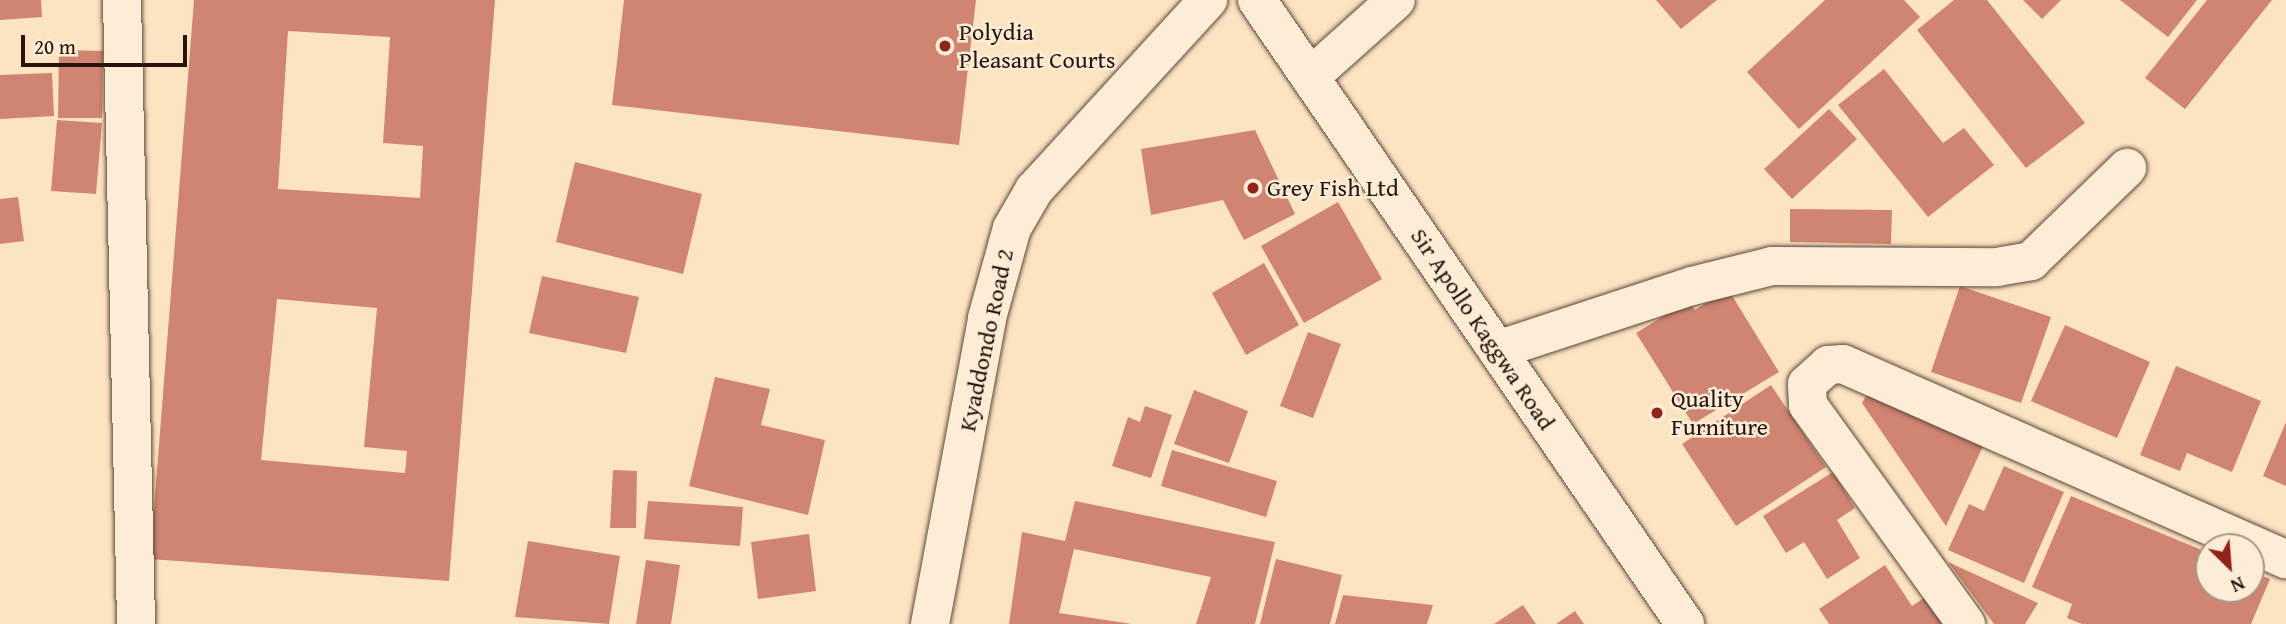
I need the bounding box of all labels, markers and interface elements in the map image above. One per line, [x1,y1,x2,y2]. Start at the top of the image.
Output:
place label: Polydia Pleasant Courts [959,18,1116,74]
scale bar [24,21,191,65]
text: 20 m [34,31,76,62]
marker: Polydia Pleasant Courts [937,38,953,54]
place label: Grey Fish Ltd [1267,174,1399,202]
marker: Grey Fish Ltd [1245,180,1261,196]
street label: Sir Apollo Kaggwa Road [1405,223,1561,435]
street label: Kyaddondo Road 2 [953,246,1019,434]
place label: Quality Furniture [1671,385,1768,441]
marker: Quality Furniture [1649,405,1665,421]
north arrow [2195,533,2265,603]
text: N [2226,570,2250,601]

